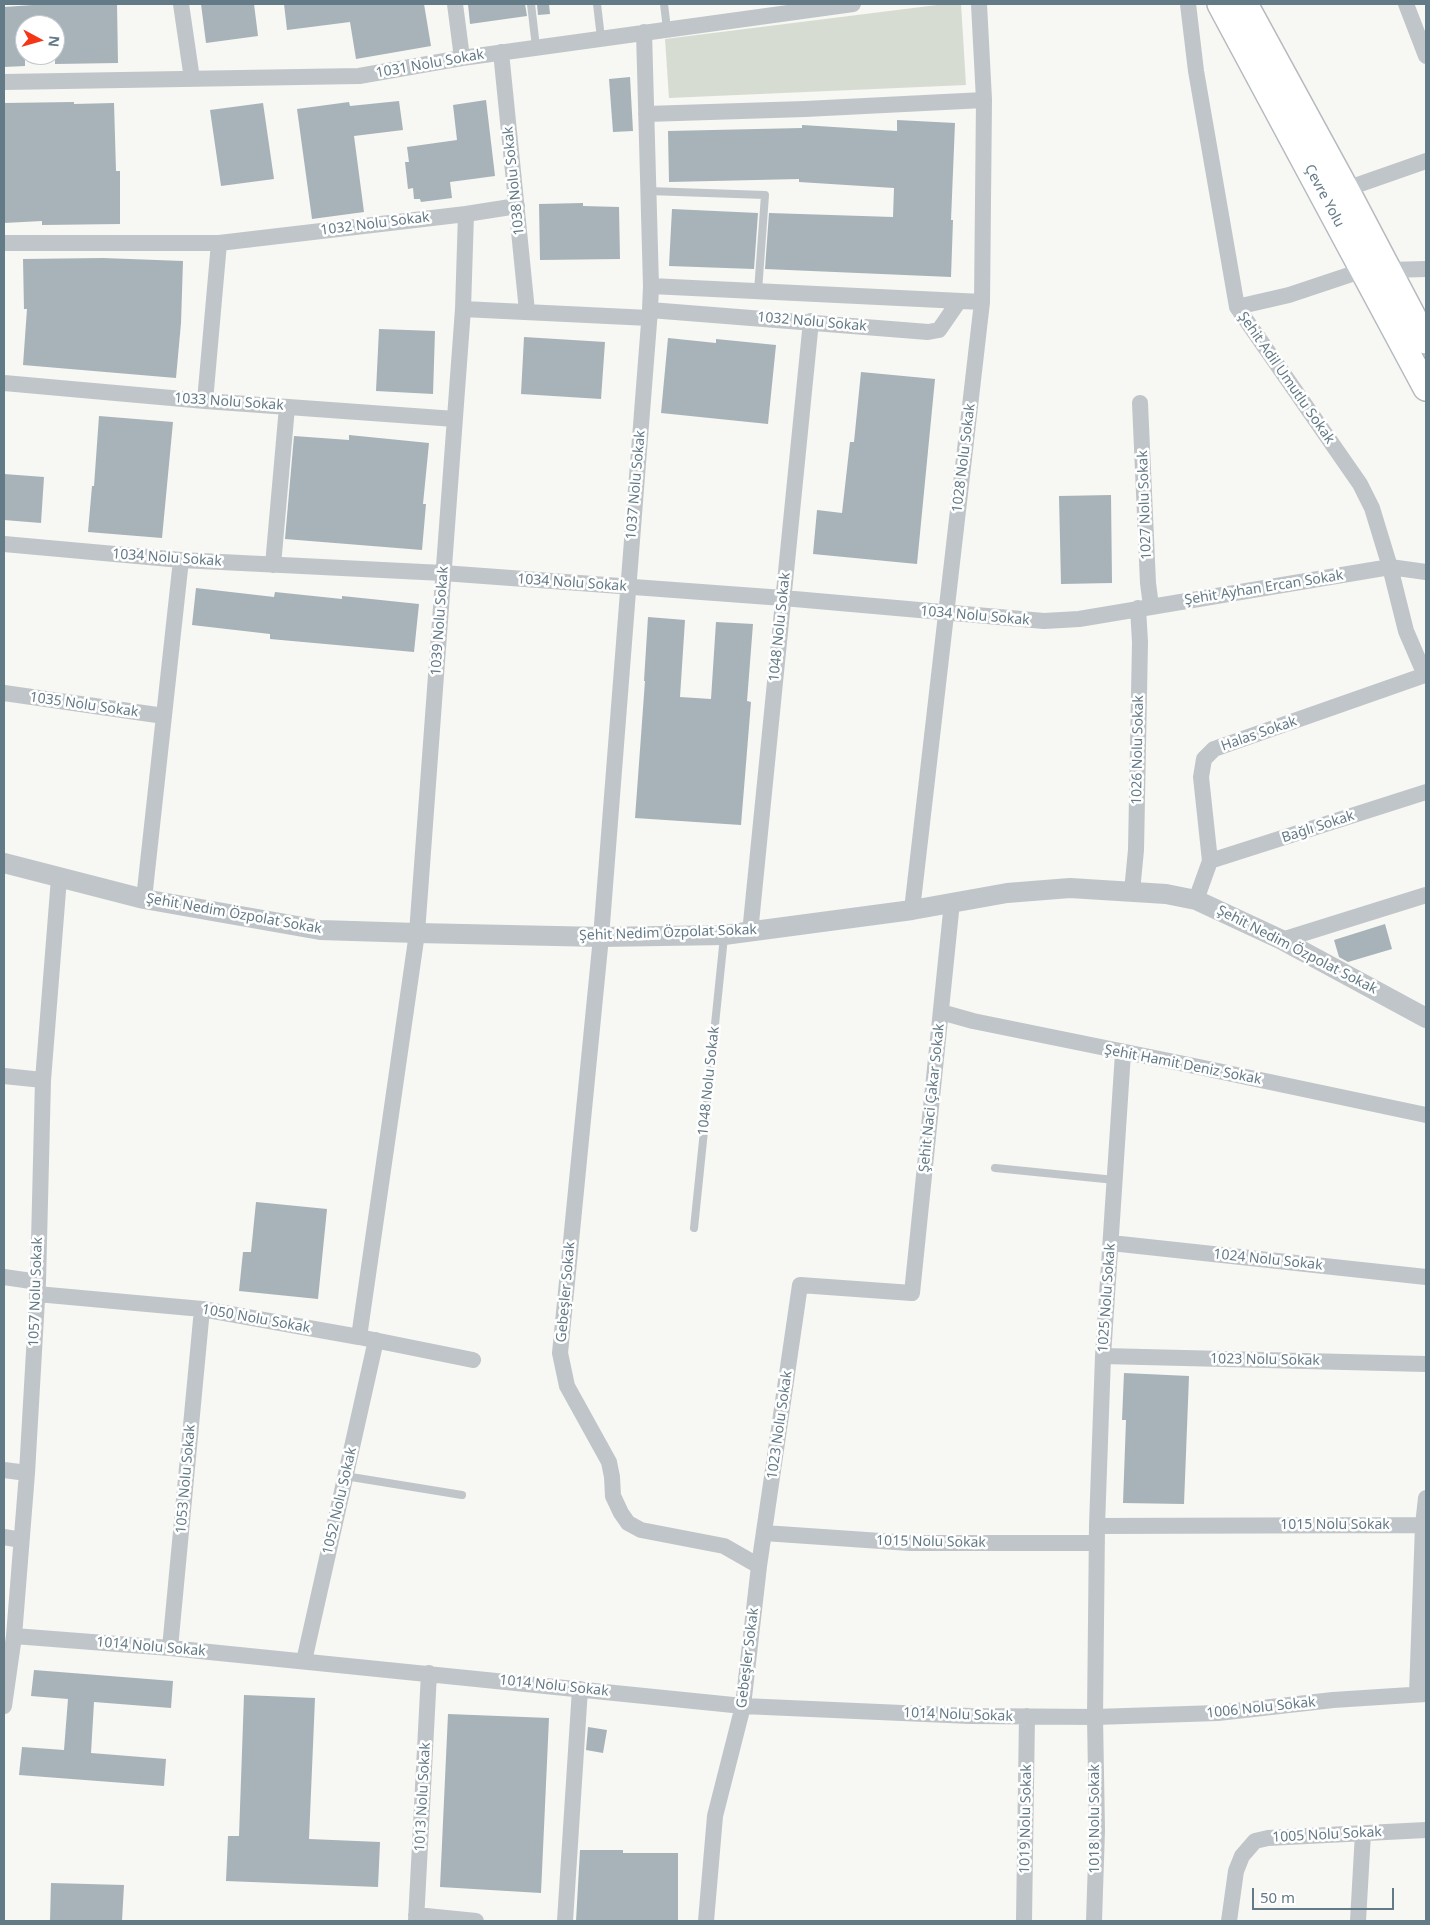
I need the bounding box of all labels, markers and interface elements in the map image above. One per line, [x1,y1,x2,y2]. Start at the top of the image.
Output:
north arrow [15,15,65,65]
text: N [44,35,64,48]
street label: 1031 Nolu Sokak [375,46,485,82]
street label: 1038 Nolu Sokak [500,126,528,236]
street label: Çevre Yolu [1300,162,1348,230]
street label: 1032 Nolu Sokak [320,209,430,239]
street label: 1032 Nolu Sokak [757,309,867,335]
street label: Şehit Adil Umutlu Sokak [1234,309,1338,447]
street label: 1033 Nolu Sokak [174,390,284,414]
street label: 1028 Nolu Sokak [949,403,979,513]
street label: 1037 Nolu Sokak [623,430,649,540]
street label: 1027 Nolu Sokak [1135,450,1155,560]
street label: 1034 Nolu Sokak [112,546,222,570]
street label: 1039 Nolu Sokak [428,566,452,676]
street label: Şehit Ayhan Ercan Sokak [1183,567,1345,609]
street label: 1034 Nolu Sokak [517,571,627,595]
street label: 1048 Nolu Sokak [766,572,794,682]
street label: 1034 Nolu Sokak [920,603,1030,629]
street label: 1035 Nolu Sokak [29,689,139,721]
street label: 1026 Nolu Sokak [1129,695,1147,805]
street label: Halas Sokak [1219,713,1299,755]
street label: Bağlı Sokak [1280,807,1356,847]
street label: Şehit Nedim Özpolat Sokak [145,890,323,938]
street label: Şehit Nedim Özpolat Sokak [1214,902,1380,998]
street label: Şehit Nedim Özpolat Sokak [579,922,757,944]
street label: Şehit Naci Çakar Sokak [916,1023,948,1173]
street label: 1048 Nolu Sokak [695,1026,723,1136]
street label: Şehit Hamit Deniz Sokak [1103,1042,1263,1088]
street label: 1057 Nolu Sokak [26,1237,46,1347]
street label: Gebeşler Sokak [553,1241,579,1343]
street label: 1025 Nolu Sokak [1095,1243,1119,1353]
street label: 1024 Nolu Sokak [1213,1246,1323,1274]
street label: 1050 Nolu Sokak [201,1301,311,1337]
street label: 1023 Nolu Sokak [1210,1351,1320,1369]
street label: 1023 Nolu Sokak [764,1370,796,1480]
street label: 1053 Nolu Sokak [173,1424,199,1534]
street label: 1052 Nolu Sokak [319,1446,361,1556]
street label: 1015 Nolu Sokak [1280,1517,1390,1533]
street label: 1015 Nolu Sokak [876,1533,986,1551]
street label: Gebeşler Sokak [733,1607,763,1709]
street label: 1014 Nolu Sokak [96,1634,206,1660]
street label: 1014 Nolu Sokak [499,1672,609,1700]
street label: 1006 Nolu Sokak [1206,1694,1316,1722]
street label: 1014 Nolu Sokak [903,1705,1013,1725]
street label: 1013 Nolu Sokak [412,1742,434,1852]
street label: 1019 Nolu Sokak [1017,1764,1035,1874]
street label: 1018 Nolu Sokak [1087,1764,1103,1874]
street label: 1005 Nolu Sokak [1272,1824,1382,1846]
scale bar [1255,1878,1398,1910]
text: 50 m [1260,1887,1295,1907]

